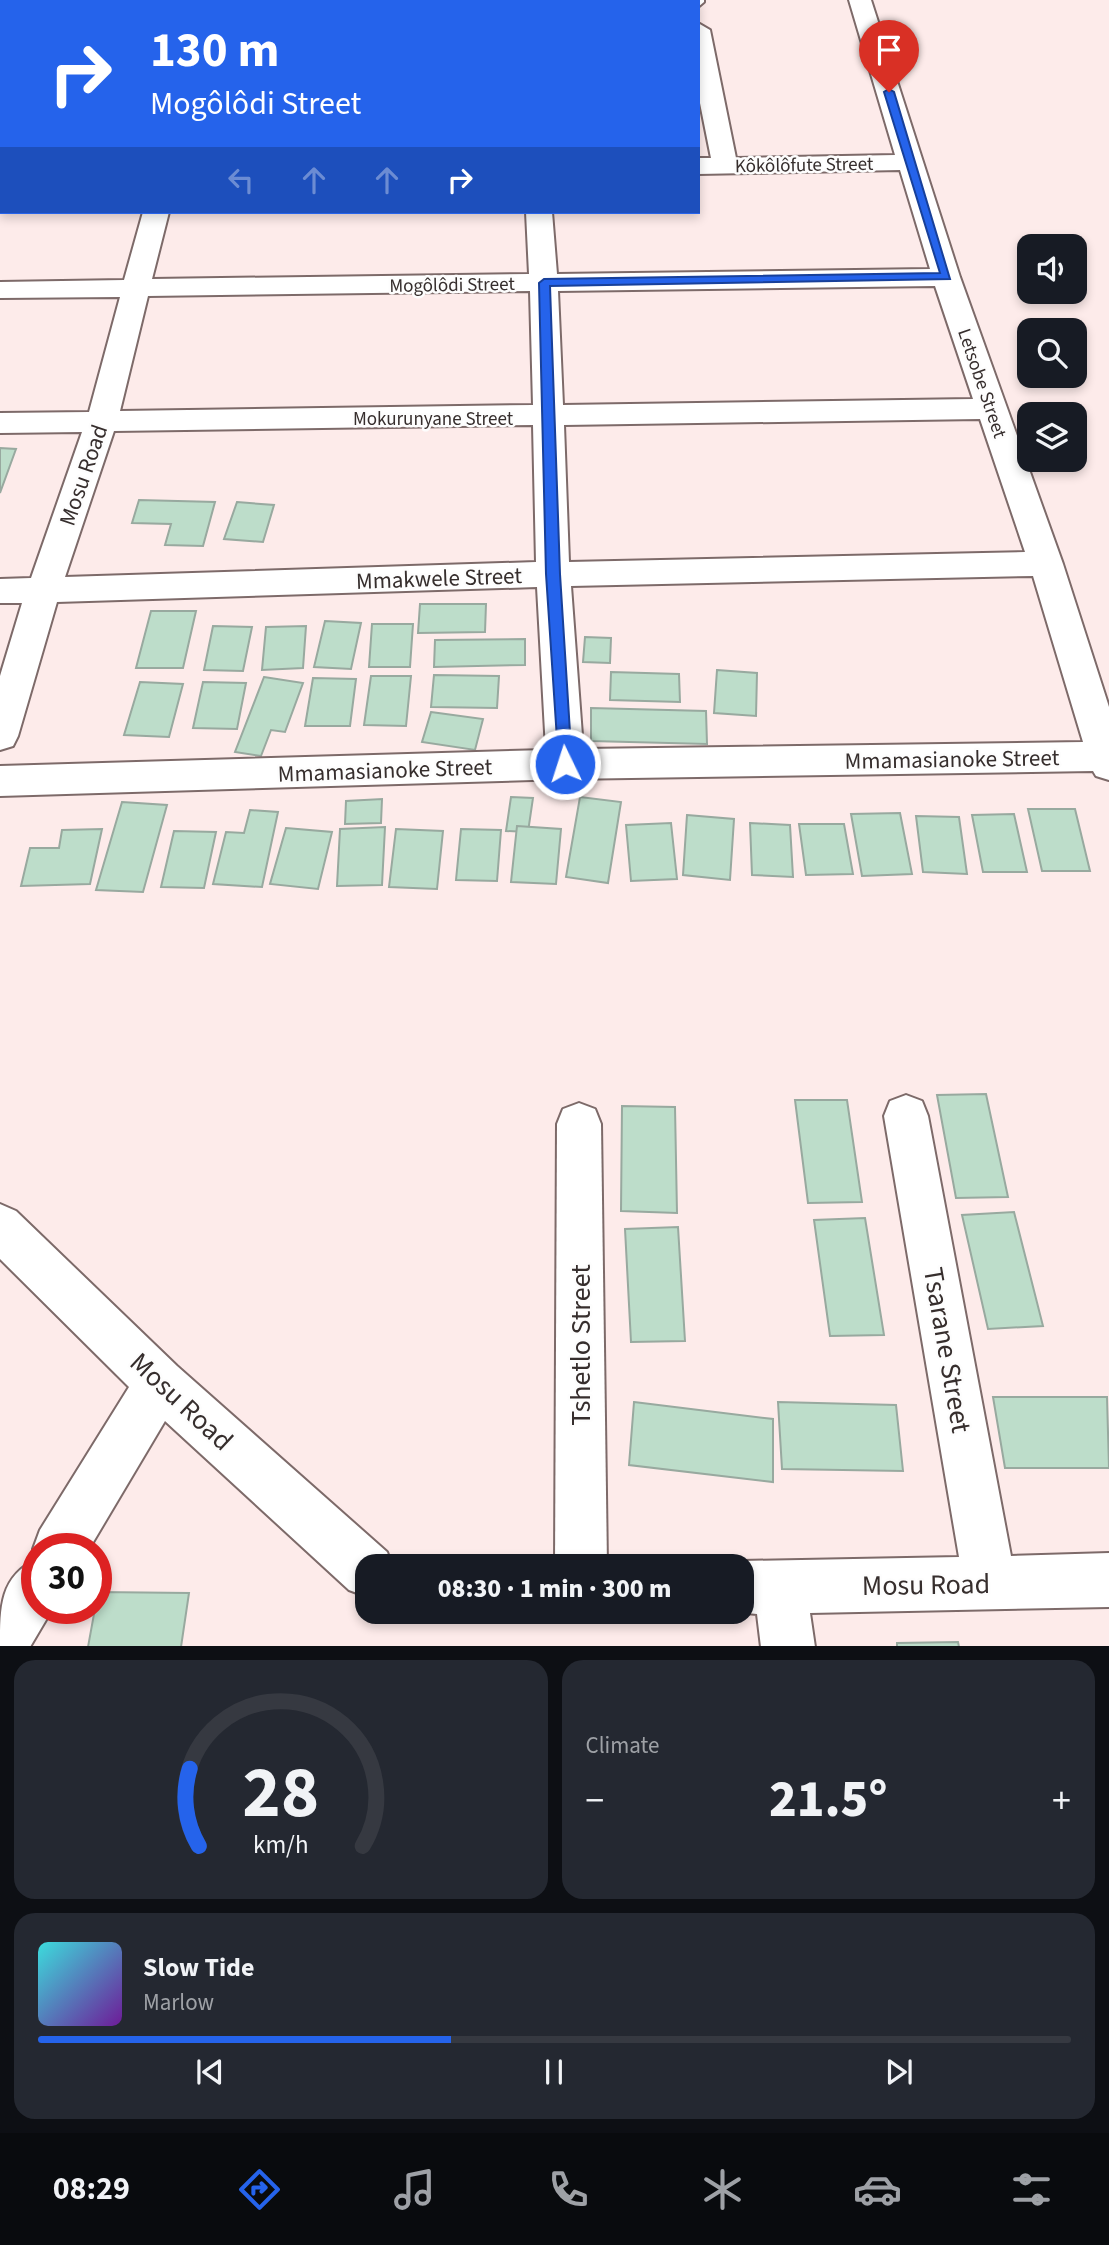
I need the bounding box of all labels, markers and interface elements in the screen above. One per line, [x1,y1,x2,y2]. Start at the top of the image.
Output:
text: 130 m [150,16,279,86]
pin [859,20,919,92]
icon: right [35,28,126,119]
icon: arrive [870,31,908,69]
text: Mogôlôdi Street [150,81,361,127]
street label: Kôkôlôfute Street [735,151,874,180]
icon: left [222,161,260,199]
icon: ahead [295,161,333,199]
icon: ahead [368,161,406,199]
icon: right [441,161,479,199]
map controls [1017,234,1087,472]
button: sound [1017,234,1087,304]
street label: Mogôlôdi Street [389,271,516,300]
button: search [1017,318,1087,388]
street label: Letsobe Street [950,325,1013,442]
button: layers [1017,402,1087,472]
street label: Mokurunyane Street [353,406,514,433]
street label: Mosu Road [51,420,116,530]
street label: Mmakwele Street [355,559,523,598]
position arrow [528,727,602,801]
street label: Mmamasianoke Street [844,741,1060,778]
street label: Mmamasianoke Street [277,750,493,791]
street label: Tshetlo Street [561,1264,601,1426]
street label: Tsarane Street [913,1264,981,1437]
street label: Mosu Road [121,1343,242,1460]
speed limit sign: 30 [21,1533,112,1624]
street label: Mosu Road [862,1564,990,1606]
text: 08:30 · 1 min · 300 m [438,1570,671,1607]
text: Climate [586,1729,659,1762]
text: 28 [242,1741,319,1845]
text: 21.5° [769,1763,888,1837]
text: − [586,1774,604,1828]
text: + [1052,1774,1071,1828]
text: km/h [253,1826,309,1862]
text: Slow Tide [143,1949,254,1986]
text: Marlow [143,1986,214,2019]
icon: previous [191,2053,229,2091]
icon: pause [535,2053,573,2091]
icon: next [880,2053,918,2091]
icon: directions [235,2165,284,2214]
icon: music [390,2165,439,2214]
icon: phone [544,2165,593,2214]
icon: climate [698,2165,747,2214]
icon: car [853,2165,902,2214]
icon: filters [1007,2165,1056,2214]
text: 08:29 [53,2166,130,2212]

